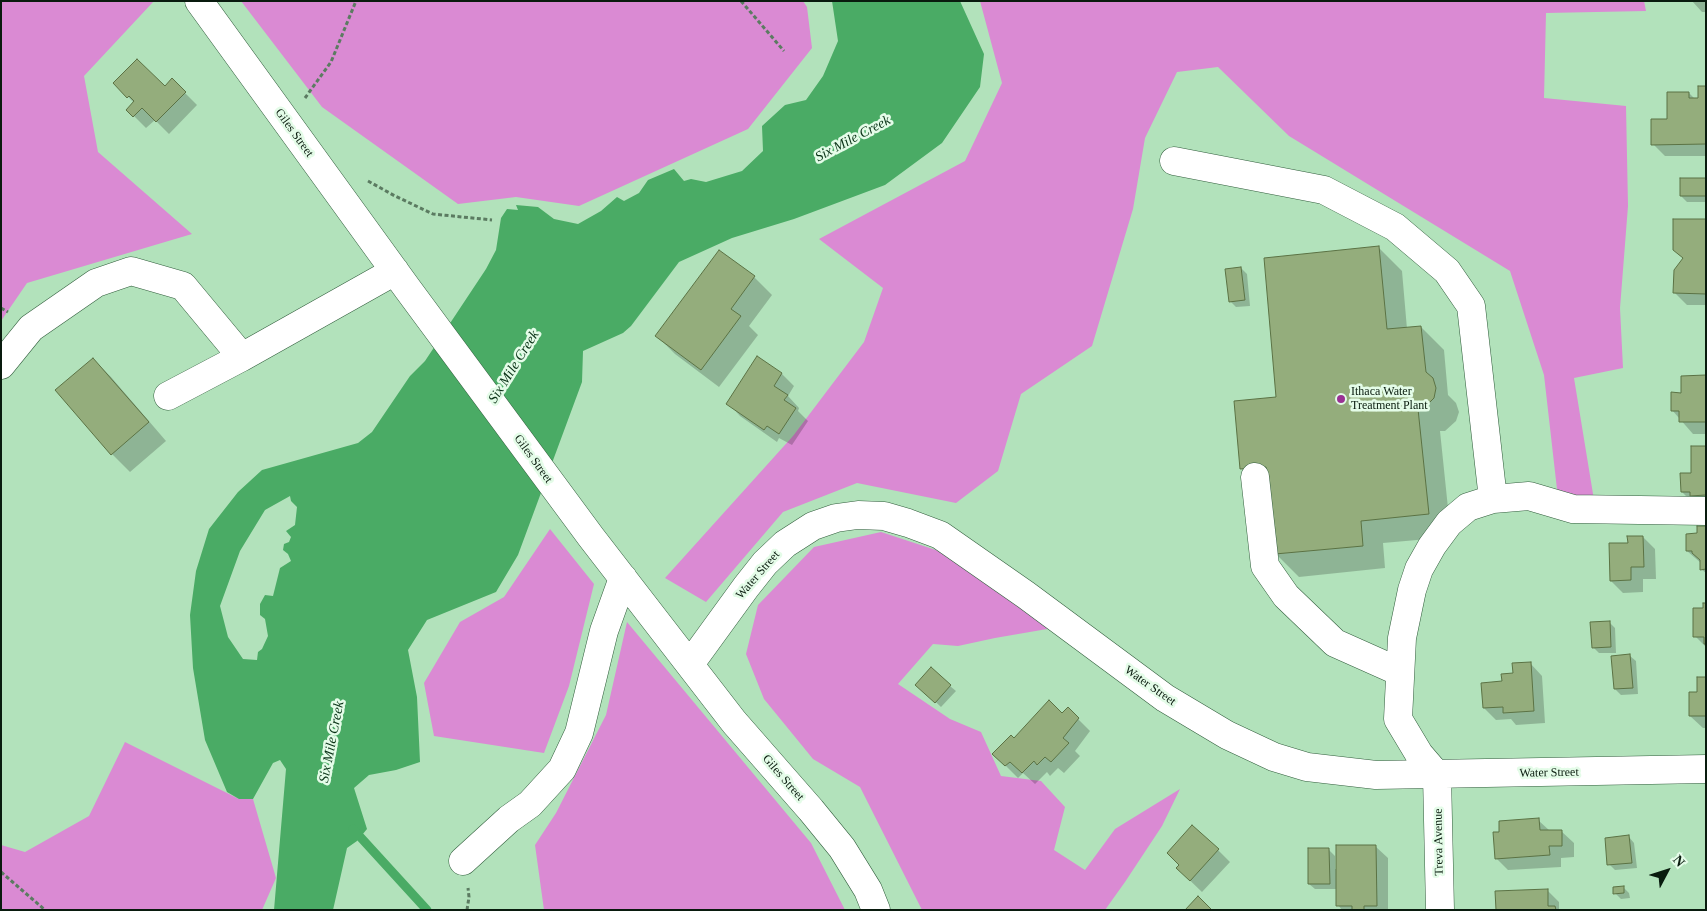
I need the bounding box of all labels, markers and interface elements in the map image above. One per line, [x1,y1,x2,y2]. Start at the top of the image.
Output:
street label: Giles Street [272,106,316,160]
water label: Six Mile Creek [813,112,893,166]
water label: Six Mile Creek [485,327,543,407]
place label: Ithaca Water Treatment Plant [1351,385,1428,413]
marker: Ithaca Water Treatment Plant [1335,393,1347,405]
street label: Giles Street [511,432,555,486]
street label: Water Street [733,548,783,602]
street label: Water Street [1122,663,1178,709]
water label: Six Mile Creek [316,700,348,784]
street label: Giles Street [759,752,807,804]
street label: Water Street [1519,765,1579,781]
street label: Treva Avenue [1431,808,1447,876]
north arrow [1642,846,1692,896]
text: N [1670,852,1688,870]

